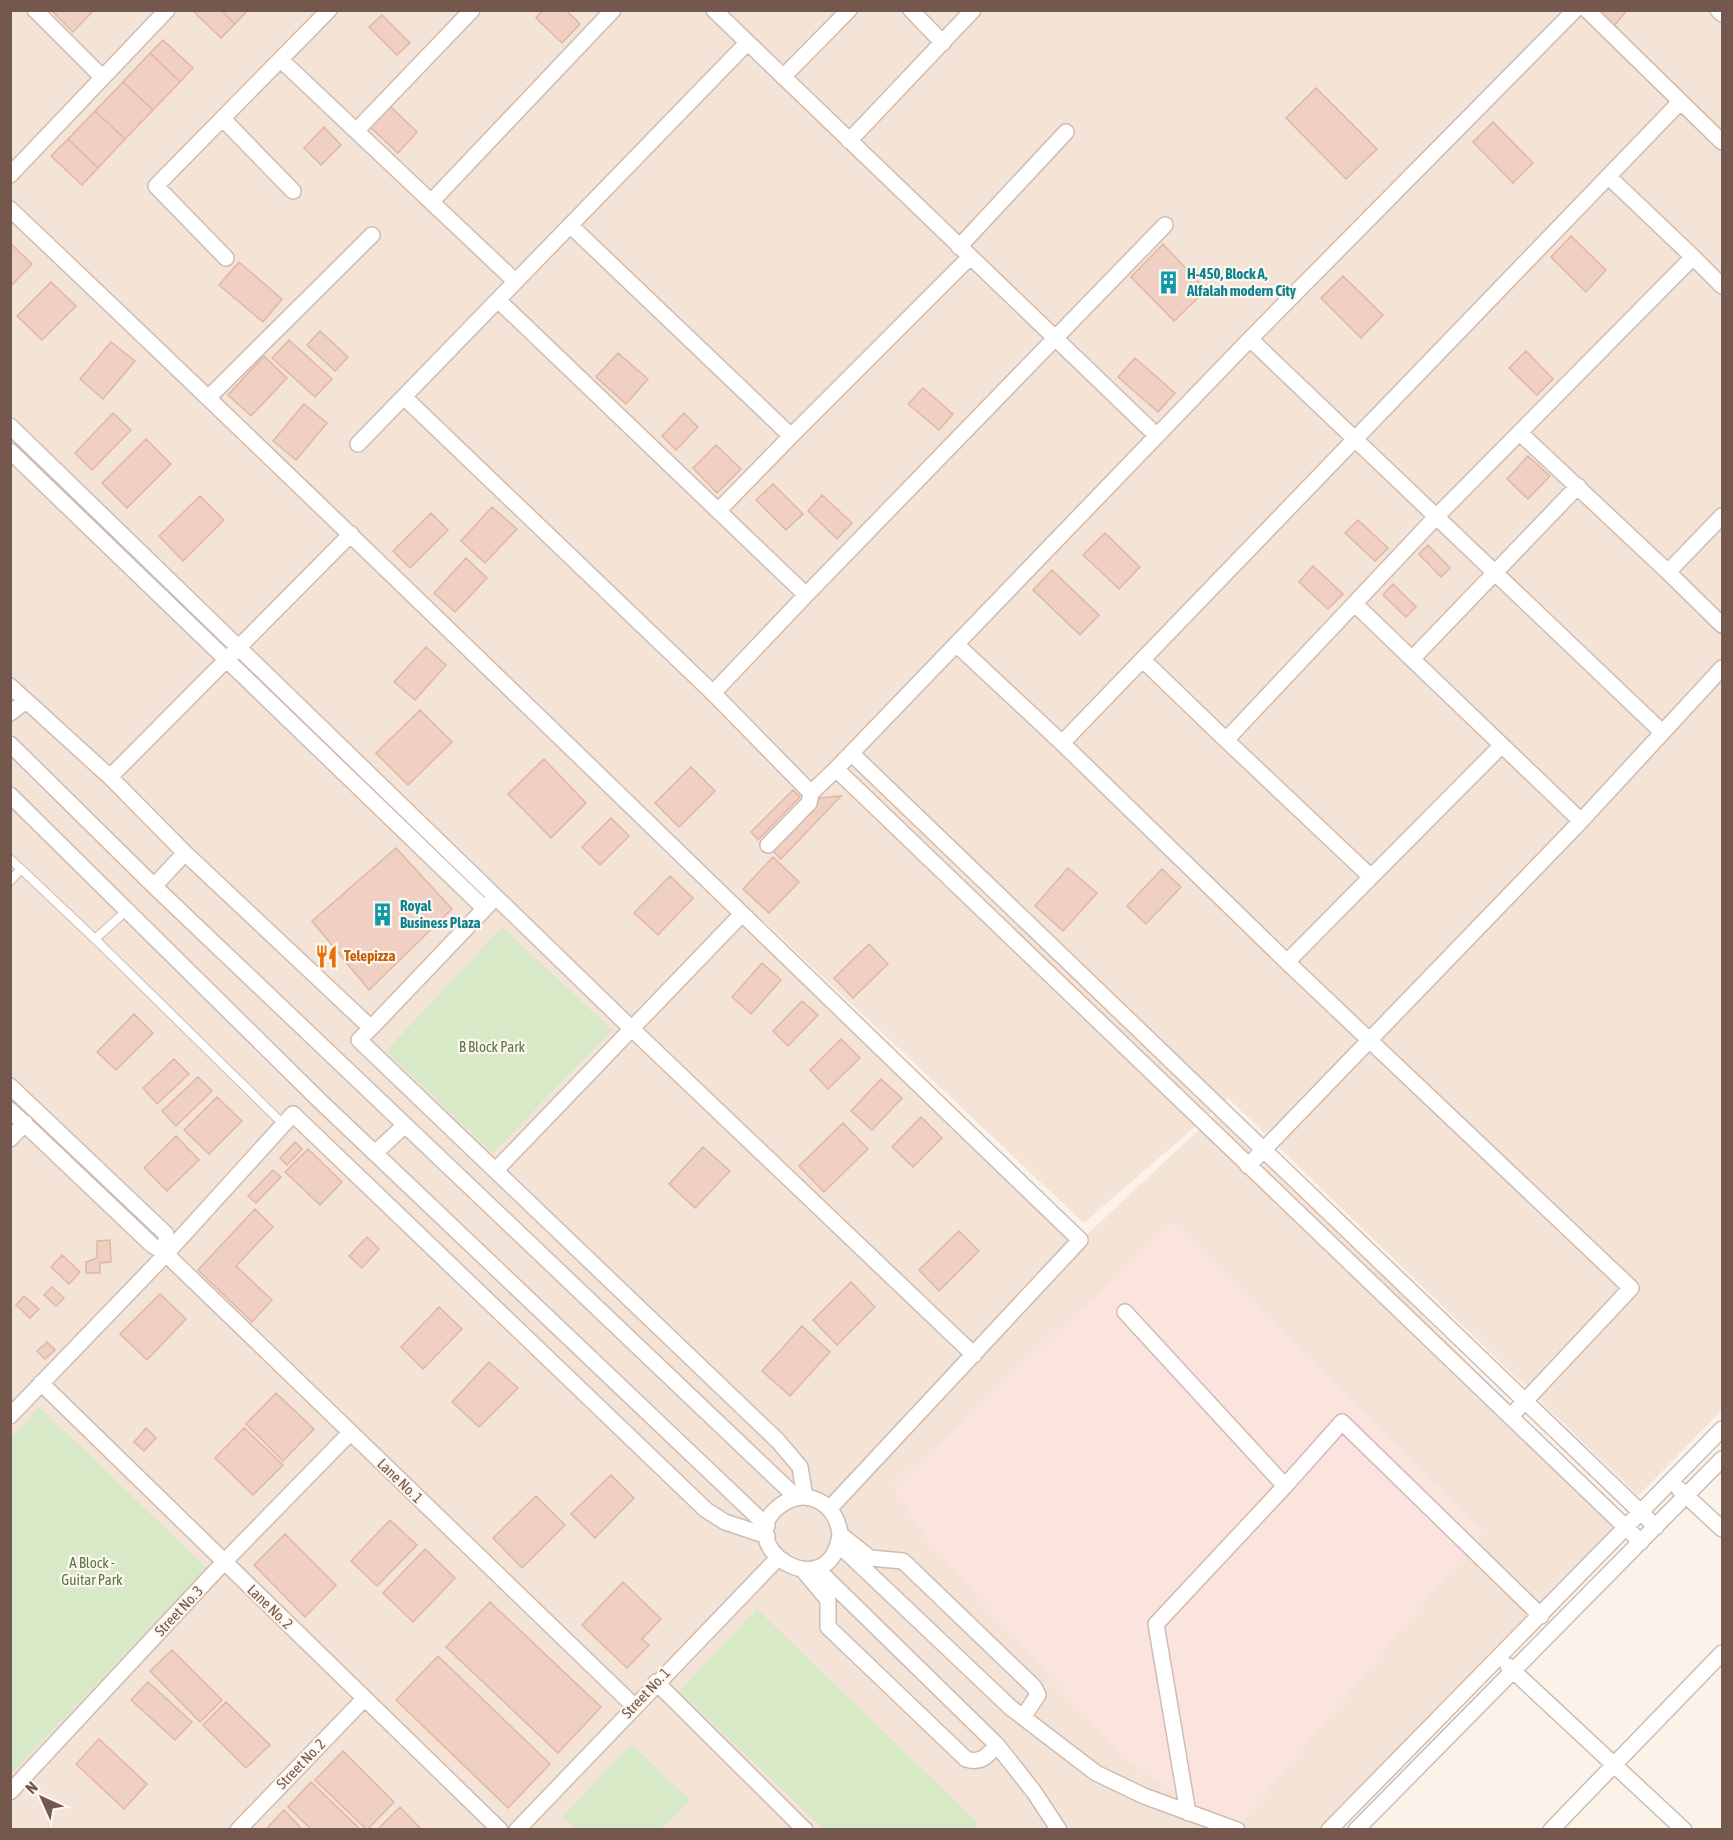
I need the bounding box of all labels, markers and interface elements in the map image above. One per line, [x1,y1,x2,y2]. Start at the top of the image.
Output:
place label: H-450, Block A, Alfalah modern City [1186,265,1297,299]
building icon: H-450, Block A, Alfalah modern City [1156,270,1182,296]
place label: Royal Business Plaza [400,897,481,931]
building icon: Royal Business Plaza [369,902,395,928]
restaurant icon: Telepizza [313,943,339,969]
place label: Telepizza [344,947,395,964]
park label: B Block Park [459,1038,526,1055]
street label: Lane No. 1 [374,1455,427,1506]
park label: A Block - Guitar Park [61,1554,123,1588]
street label: Lane No. 2 [244,1581,297,1632]
street label: Street No. 3 [151,1582,206,1639]
street label: Street No. 1 [618,1664,673,1721]
street label: Street No. 2 [273,1735,329,1792]
north arrow [12,1768,72,1828]
text: N [22,1778,41,1797]

